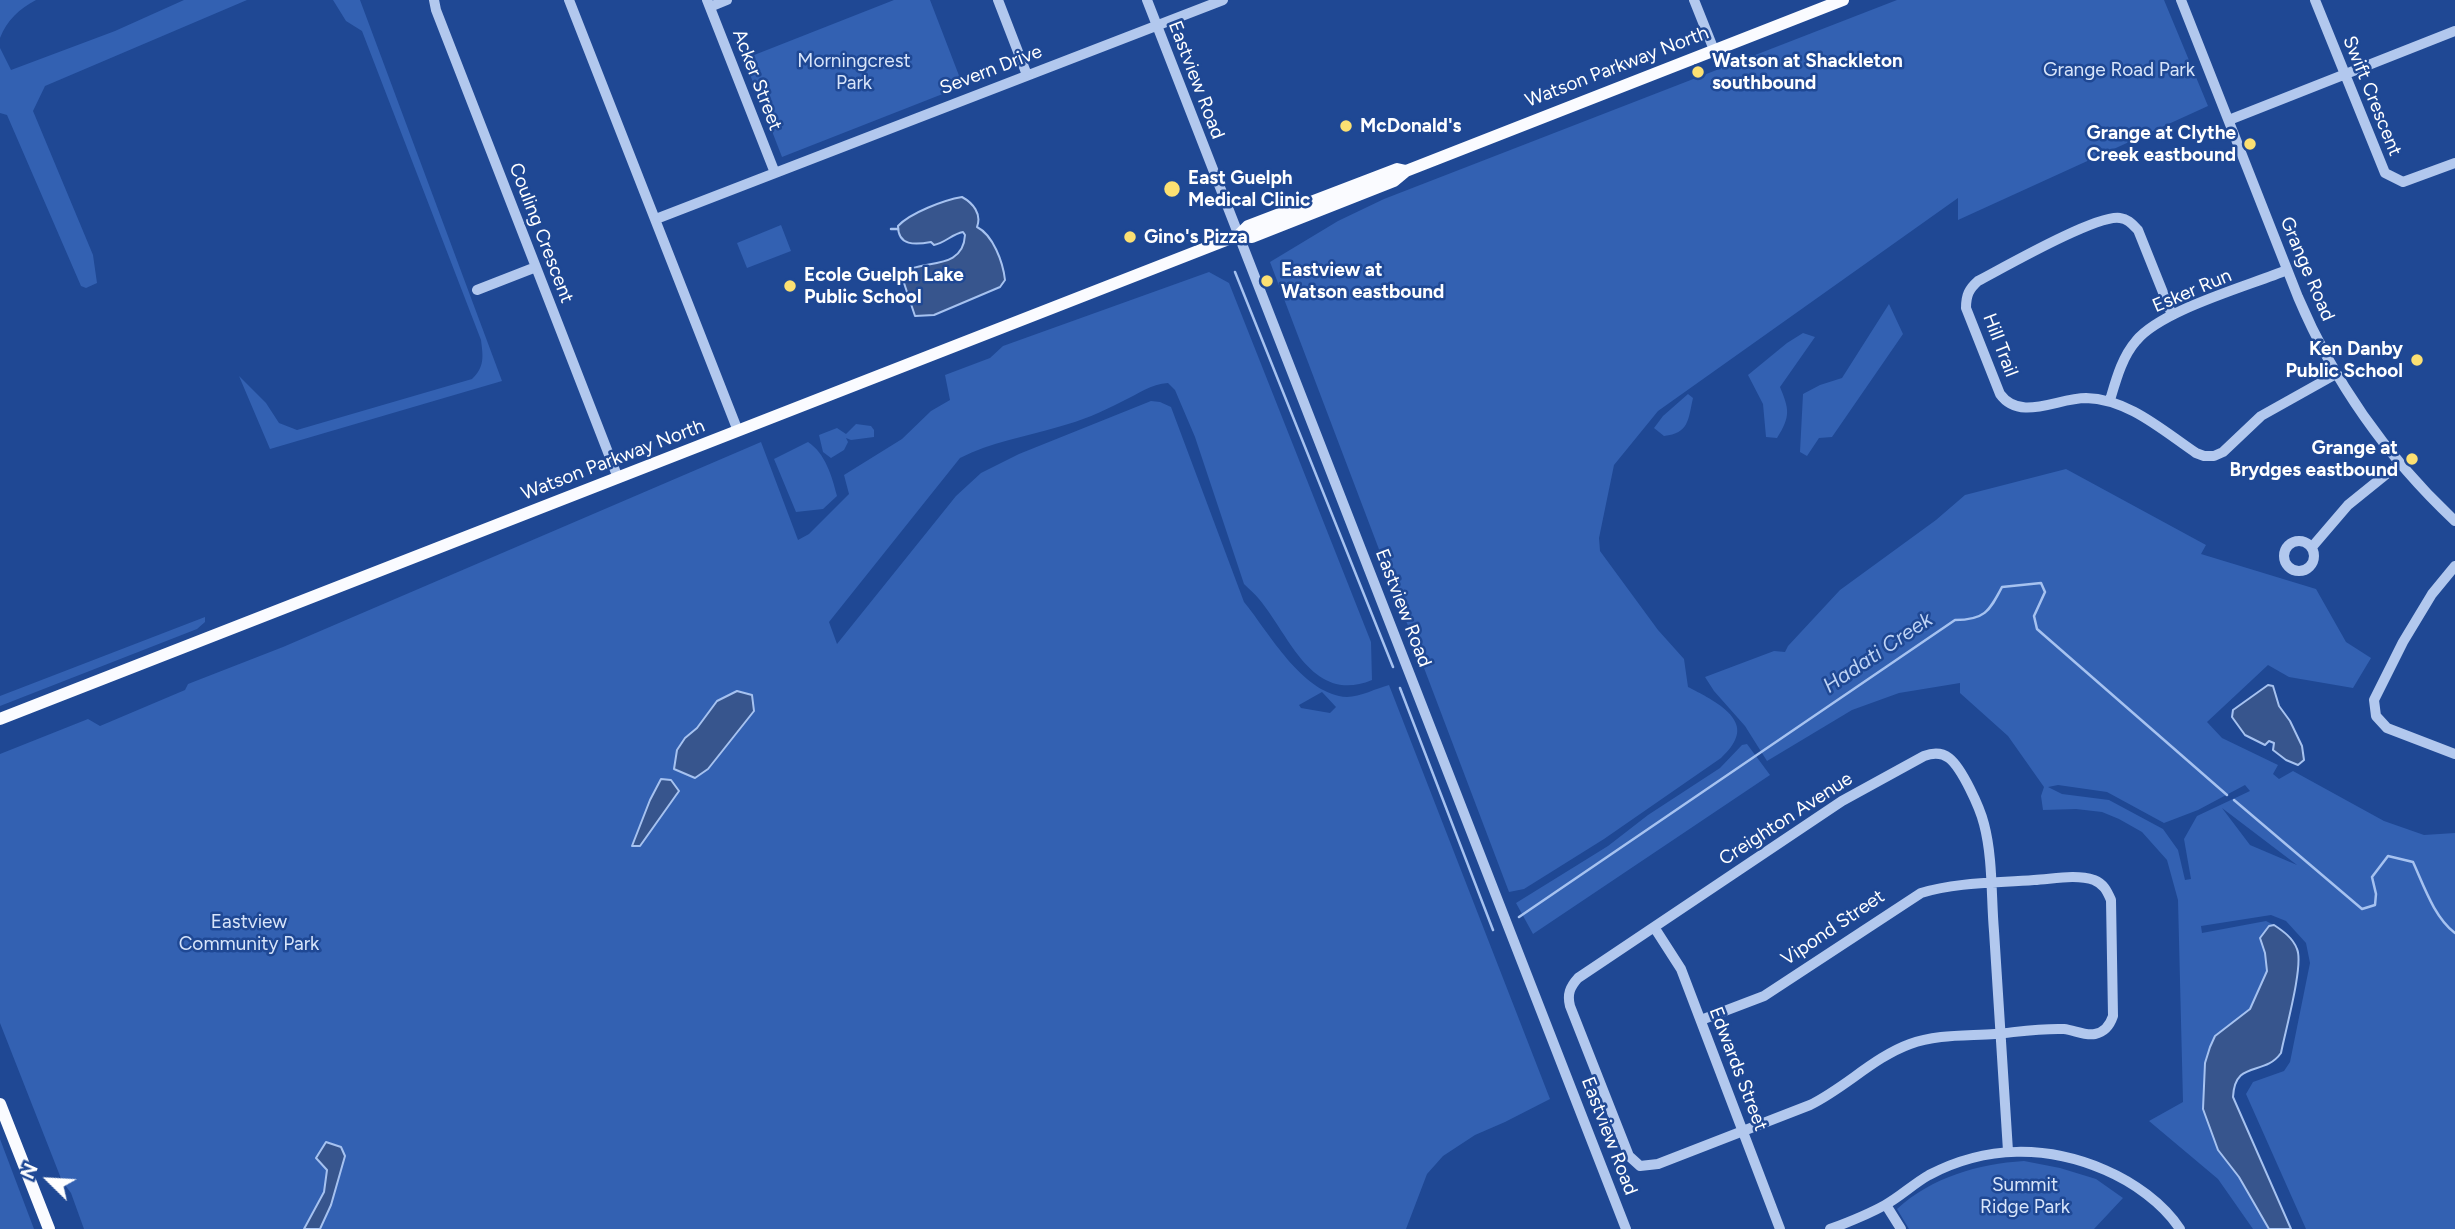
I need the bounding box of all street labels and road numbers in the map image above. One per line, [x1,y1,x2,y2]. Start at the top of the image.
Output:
street label: Eastview Road [1163,18,1229,142]
street label: Watson Parkway North [1522,22,1712,112]
street label: Acker Street [727,26,787,134]
street label: Swift Crescent [2338,33,2406,159]
street label: Severn Drive [937,40,1045,100]
street label: Couling Crescent [504,160,578,306]
street label: Grange Road [2275,213,2339,325]
street label: Esker Run [2149,264,2235,318]
street label: Hill Trail [1978,310,2022,380]
street label: Watson Parkway North [518,415,708,505]
street label: Eastview Road [1370,546,1436,670]
street label: Creighton Avenue [1715,767,1857,871]
street label: Vipond Street [1777,885,1889,971]
street label: Edwards Street [1704,1004,1772,1134]
street label: Eastview Road [1576,1074,1642,1198]

